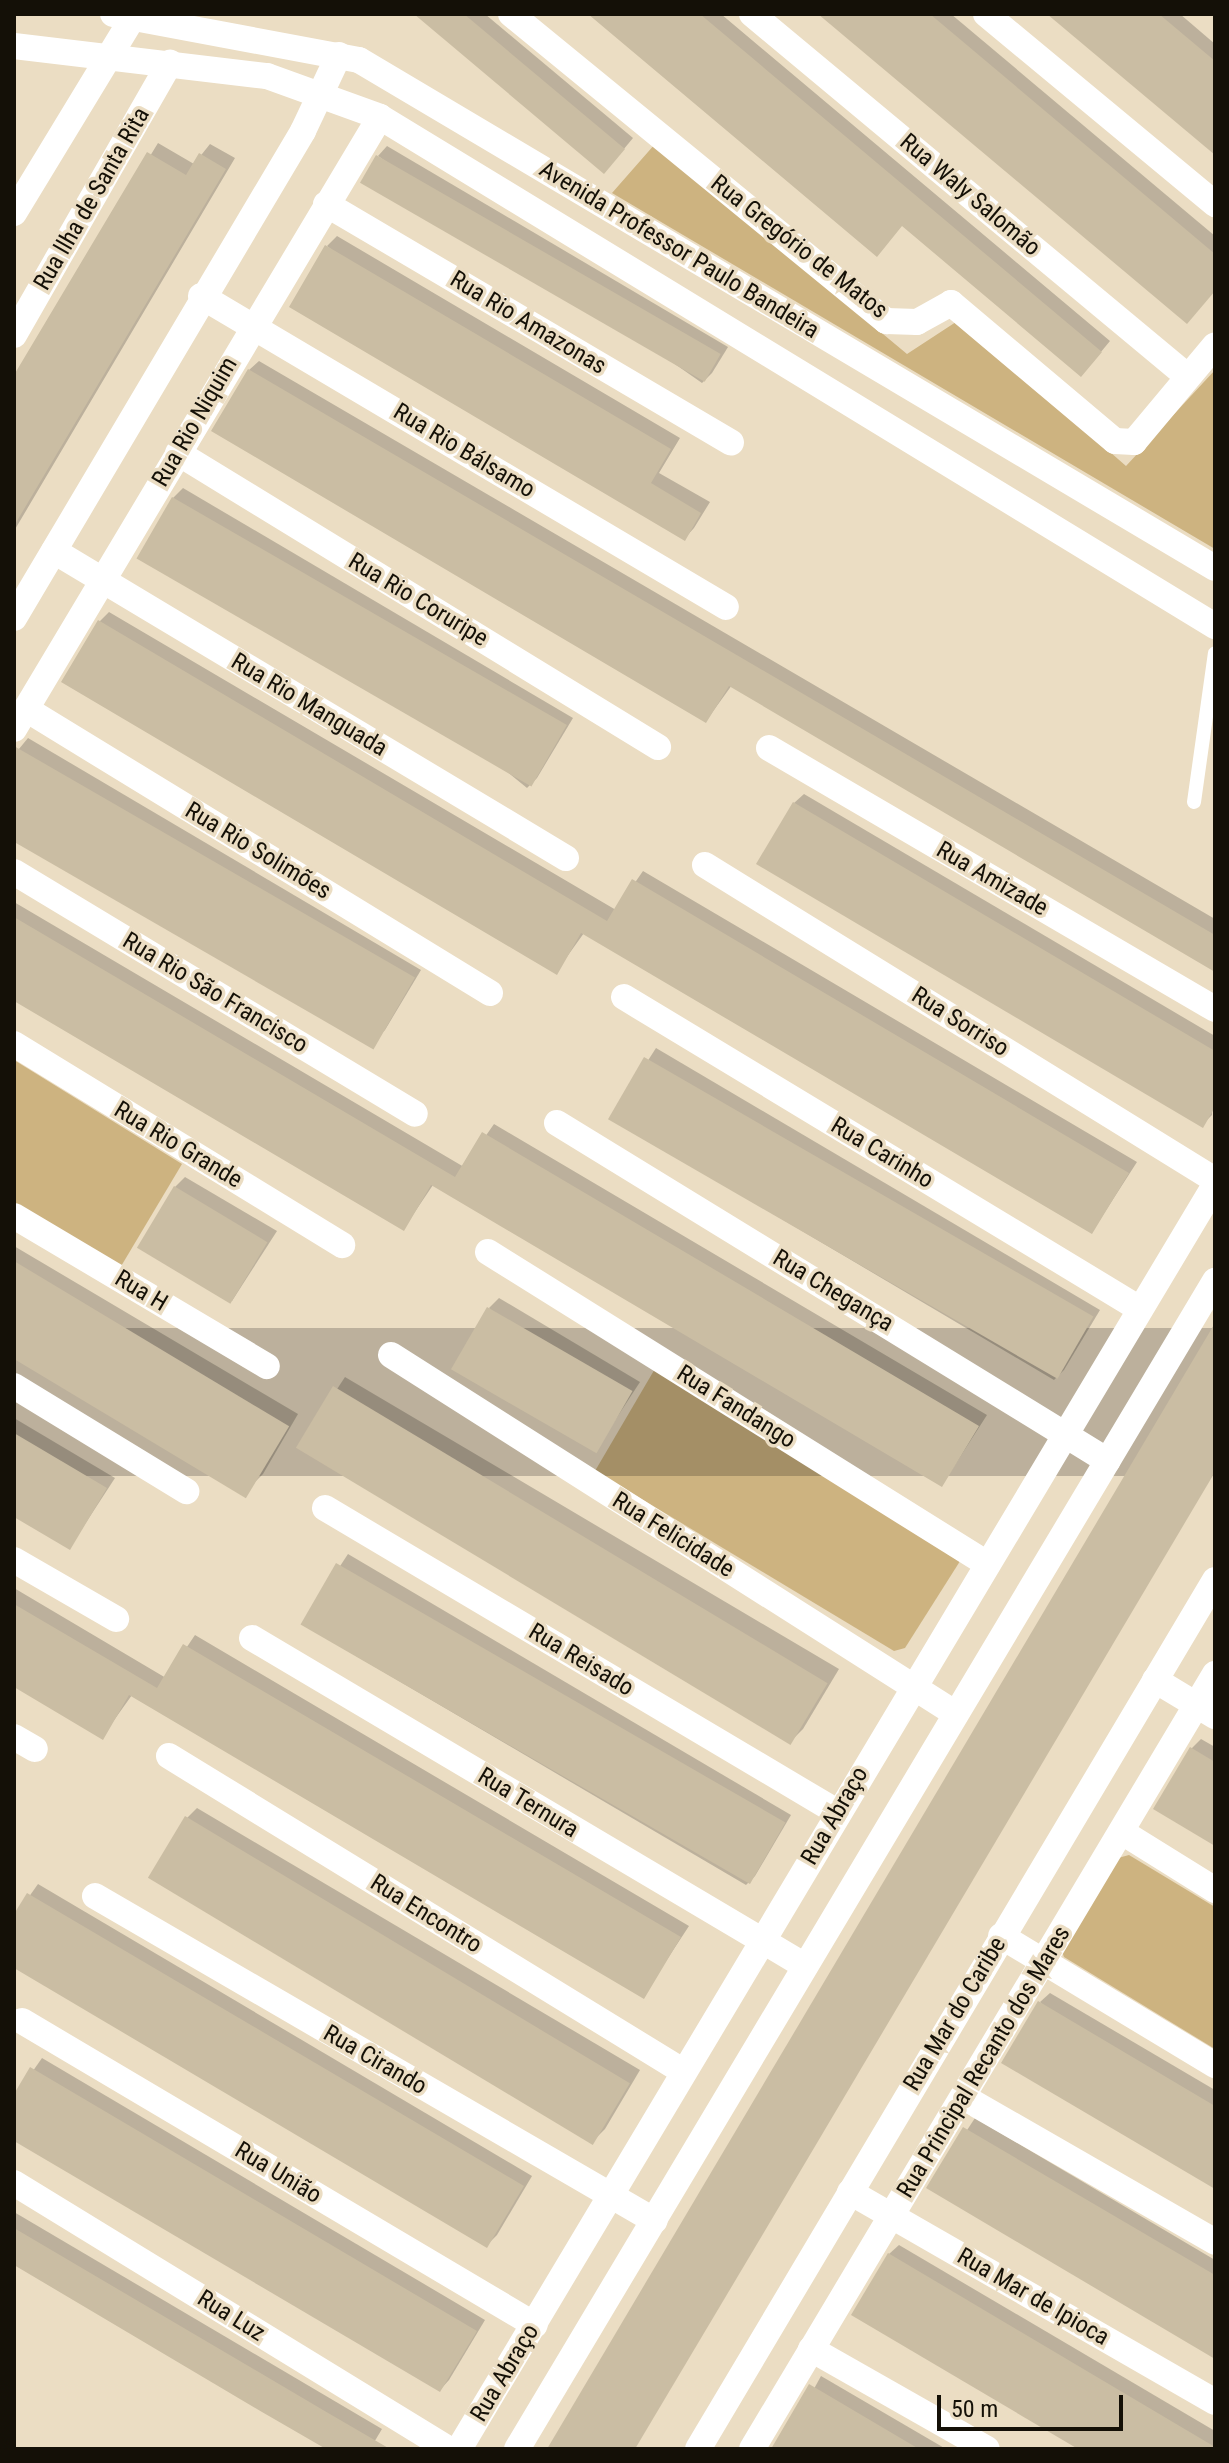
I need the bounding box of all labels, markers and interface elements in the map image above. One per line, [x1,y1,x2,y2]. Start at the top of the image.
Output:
street label: Rua llha de Santa Rita [28,103,156,295]
street label: Rua Waly Salomão [894,128,1046,262]
street label: Avenida Professor Paulo Bandeira [534,155,824,345]
street label: Rua Gregório de Matos [705,169,893,325]
street label: Rua Rio Amazonas [445,265,611,381]
street label: Rua Rio Niquim [146,352,244,492]
street label: Rua Rio Bálsamo [388,398,540,504]
street label: Rua Rio Coruripe [343,547,493,653]
street label: Rua Rio Manguada [226,647,392,763]
street label: Rua Rio Solimões [180,796,336,906]
street label: Rua Amizade [931,836,1053,922]
street label: Rua Rio São Francisco [117,926,313,1060]
street label: Rua Sorriso [906,981,1014,1063]
street label: Rua Rio Grande [109,1095,247,1195]
street label: Rua Carinho [825,1111,939,1195]
street label: Rua Chegança [768,1244,898,1338]
street label: Rua H [109,1264,173,1318]
street label: Rua Fandango [671,1359,801,1455]
street label: Rua Felicidade [607,1486,739,1584]
street label: Rua Reisado [523,1617,639,1703]
street label: Rua Ternura [472,1762,584,1844]
street label: Rua Abraço [795,1762,875,1870]
street label: Rua Encontro [365,1868,487,1960]
street label: Rua Principal Recanto dos Mares [891,1921,1077,2203]
street label: Rua Mar do Caribe [898,1932,1012,2096]
street label: Rua Cirando [318,2019,432,2101]
street label: Rua União [230,2136,326,2210]
street label: Rua Mar de Ipioca [952,2242,1114,2352]
street label: Rua Luz [192,2284,270,2348]
street label: Rua Abraço [465,2319,545,2427]
scale bar [941,2379,1127,2429]
text: 50 m [951,2395,998,2423]

